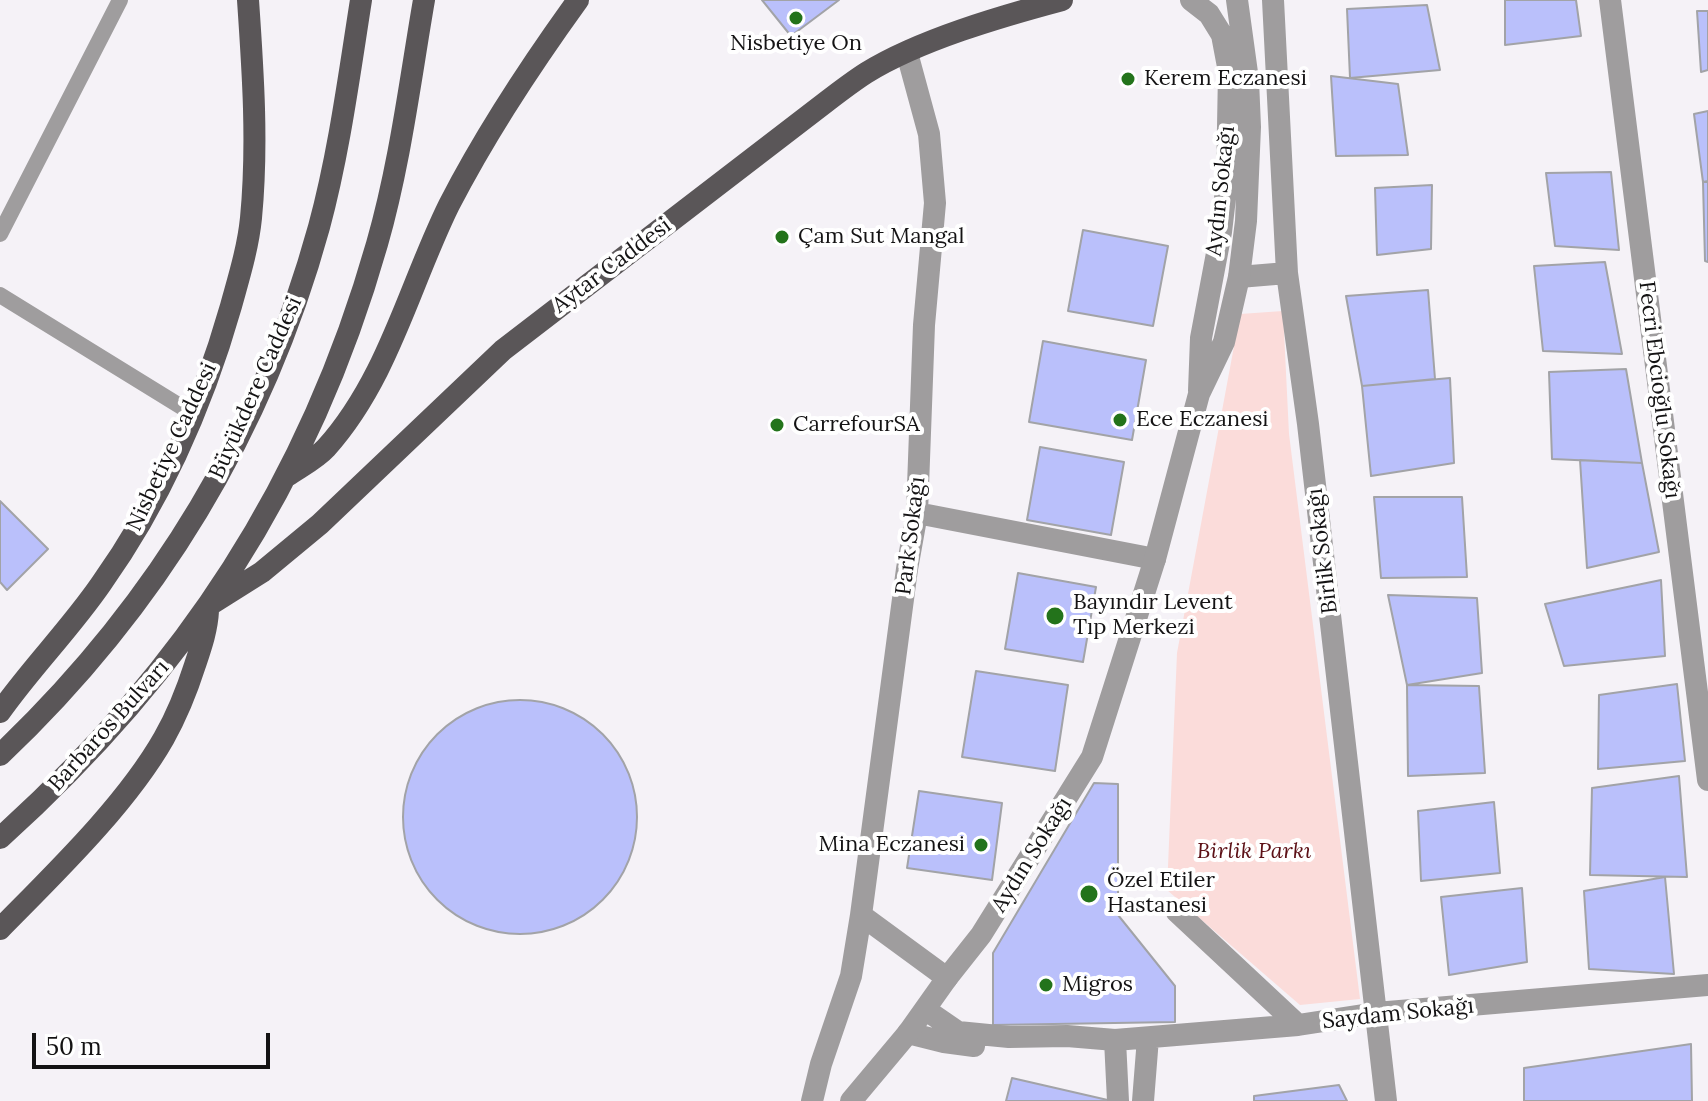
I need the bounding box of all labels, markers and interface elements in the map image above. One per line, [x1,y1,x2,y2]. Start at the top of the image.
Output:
marker: Nisbetiye On [787,9,805,27]
place label: Nisbetiye On [730,31,862,57]
place label: Kerem Eczanesi [1144,66,1307,92]
marker: Kerem Eczanesi [1119,70,1137,88]
street label: Aydın Sokağı [1201,125,1241,257]
street label: Aytar Caddesi [547,213,677,319]
place label: Çam Sut Mangal [798,224,964,250]
marker: Çam Sut Mangal [773,228,791,246]
street label: Fecri Ebcioğlu Sokağı [1633,280,1685,500]
street label: Büyükdere Caddesi [204,293,308,483]
street label: Nisbetiye Caddesi [121,359,223,535]
place label: Ece Eczanesi [1136,407,1269,433]
marker: Ece Eczanesi [1111,411,1129,429]
place label: CarrefourSA [793,412,920,438]
marker: CarrefourSA [768,416,786,434]
street label: Park Sokağı [891,475,931,597]
street label: Birlik Sokağı [1302,487,1344,615]
place label: Bayındır Levent Tıp Merkezi [1073,590,1233,642]
marker: Bayındır Levent Tıp Merkezi [1044,605,1066,627]
street label: Barbaros Bulvarı [43,655,175,797]
street label: Aydın Sokağı [986,793,1078,917]
place label: Mina Eczanesi [819,832,965,858]
marker: Mina Eczanesi [972,836,990,854]
park label: Birlik Parkı [1197,839,1311,865]
place label: Özel Etiler Hastanesi [1107,868,1215,920]
marker: Özel Etiler Hastanesi [1078,883,1100,905]
place label: Migros [1062,972,1133,998]
marker: Migros [1037,976,1055,994]
street label: Saydam Sokağı [1321,993,1475,1035]
scale bar [36,1017,274,1067]
text: 50 m [46,1031,102,1062]

